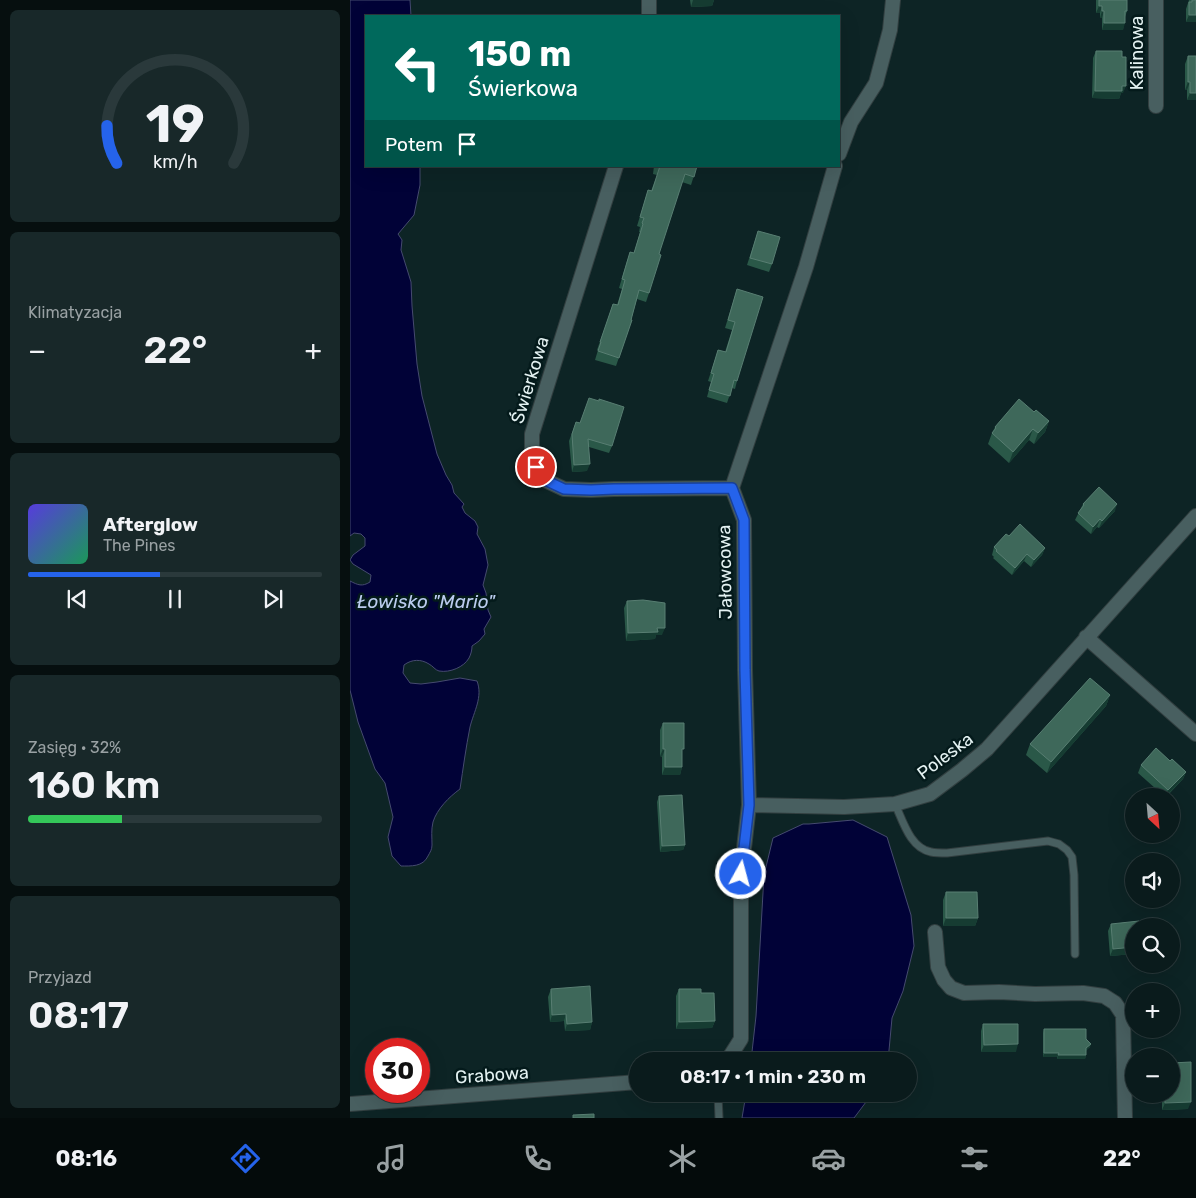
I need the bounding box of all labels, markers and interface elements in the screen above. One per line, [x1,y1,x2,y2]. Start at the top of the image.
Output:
street label: Kalinowa [1126,16,1148,90]
text: 150 m [468,33,571,75]
icon: left [385,35,450,100]
text: Świerkowa [468,75,578,102]
text: 19 [145,93,205,155]
icon: arrive [453,130,481,158]
text: Potem [385,133,443,156]
text: km/h [153,151,197,172]
text: Klimatyzacja [28,303,122,322]
text: 22° [144,327,207,373]
text: − [28,334,46,367]
text: + [305,334,322,367]
street label: Świerkowa [506,334,554,426]
pin [515,446,557,488]
icon: arrive [522,453,550,481]
text: Afterglow [103,513,198,536]
street label: Jałowcowa [713,524,737,620]
text: The Pines [103,536,176,555]
icon: previous [63,585,91,613]
icon: pause [161,585,189,613]
icon: next [259,585,287,613]
water label: Łowisko "Mario" [357,590,496,613]
street label: Poleska [913,728,977,784]
text: Zasięg · 32% [28,738,121,757]
text: 160 km [28,762,160,808]
north arrow [1125,788,1180,842]
map controls [1125,788,1180,1103]
position arrow [714,847,766,899]
button: sound [1125,853,1180,908]
button: search [1125,918,1180,973]
text: Przyjazd [28,968,92,987]
button: + [1125,983,1180,1038]
text: 08:17 [28,992,129,1038]
speed limit sign: 30 [365,1038,430,1103]
button: − [1125,1048,1180,1103]
street label: Grabowa [454,1061,530,1089]
text: 08:17 · 1 min · 230 m [680,1065,866,1088]
icon: directions [228,1141,263,1176]
icon: music [374,1141,409,1176]
icon: phone [520,1141,555,1176]
icon: climate [665,1141,700,1176]
icon: car [811,1141,846,1176]
icon: filters [957,1141,992,1176]
text: 08:16 [55,1145,117,1172]
text: 22° [1103,1145,1141,1172]

